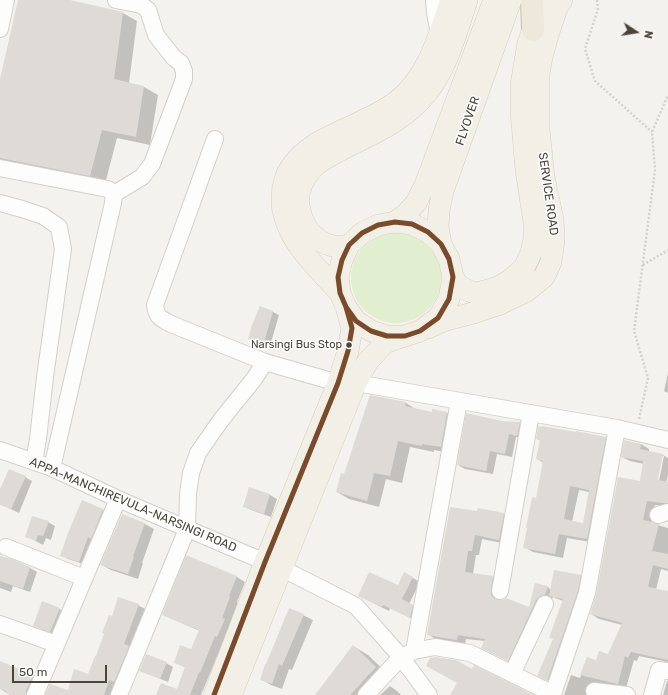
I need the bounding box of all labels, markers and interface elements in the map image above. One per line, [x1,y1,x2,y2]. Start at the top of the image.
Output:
north arrow [616,12,656,52]
text: N [641,29,655,40]
street label: FLYOVER [453,95,483,147]
street label: SERVICE ROAD [535,152,561,236]
place label: Narsingi Bus Stop [251,338,342,352]
marker: Narsingi Bus Stop [344,340,354,350]
street label: APPA-MANCHIREVULA-NARSINGI ROAD [27,455,239,555]
scale bar [14,657,109,683]
text: 50 m [19,665,47,679]

